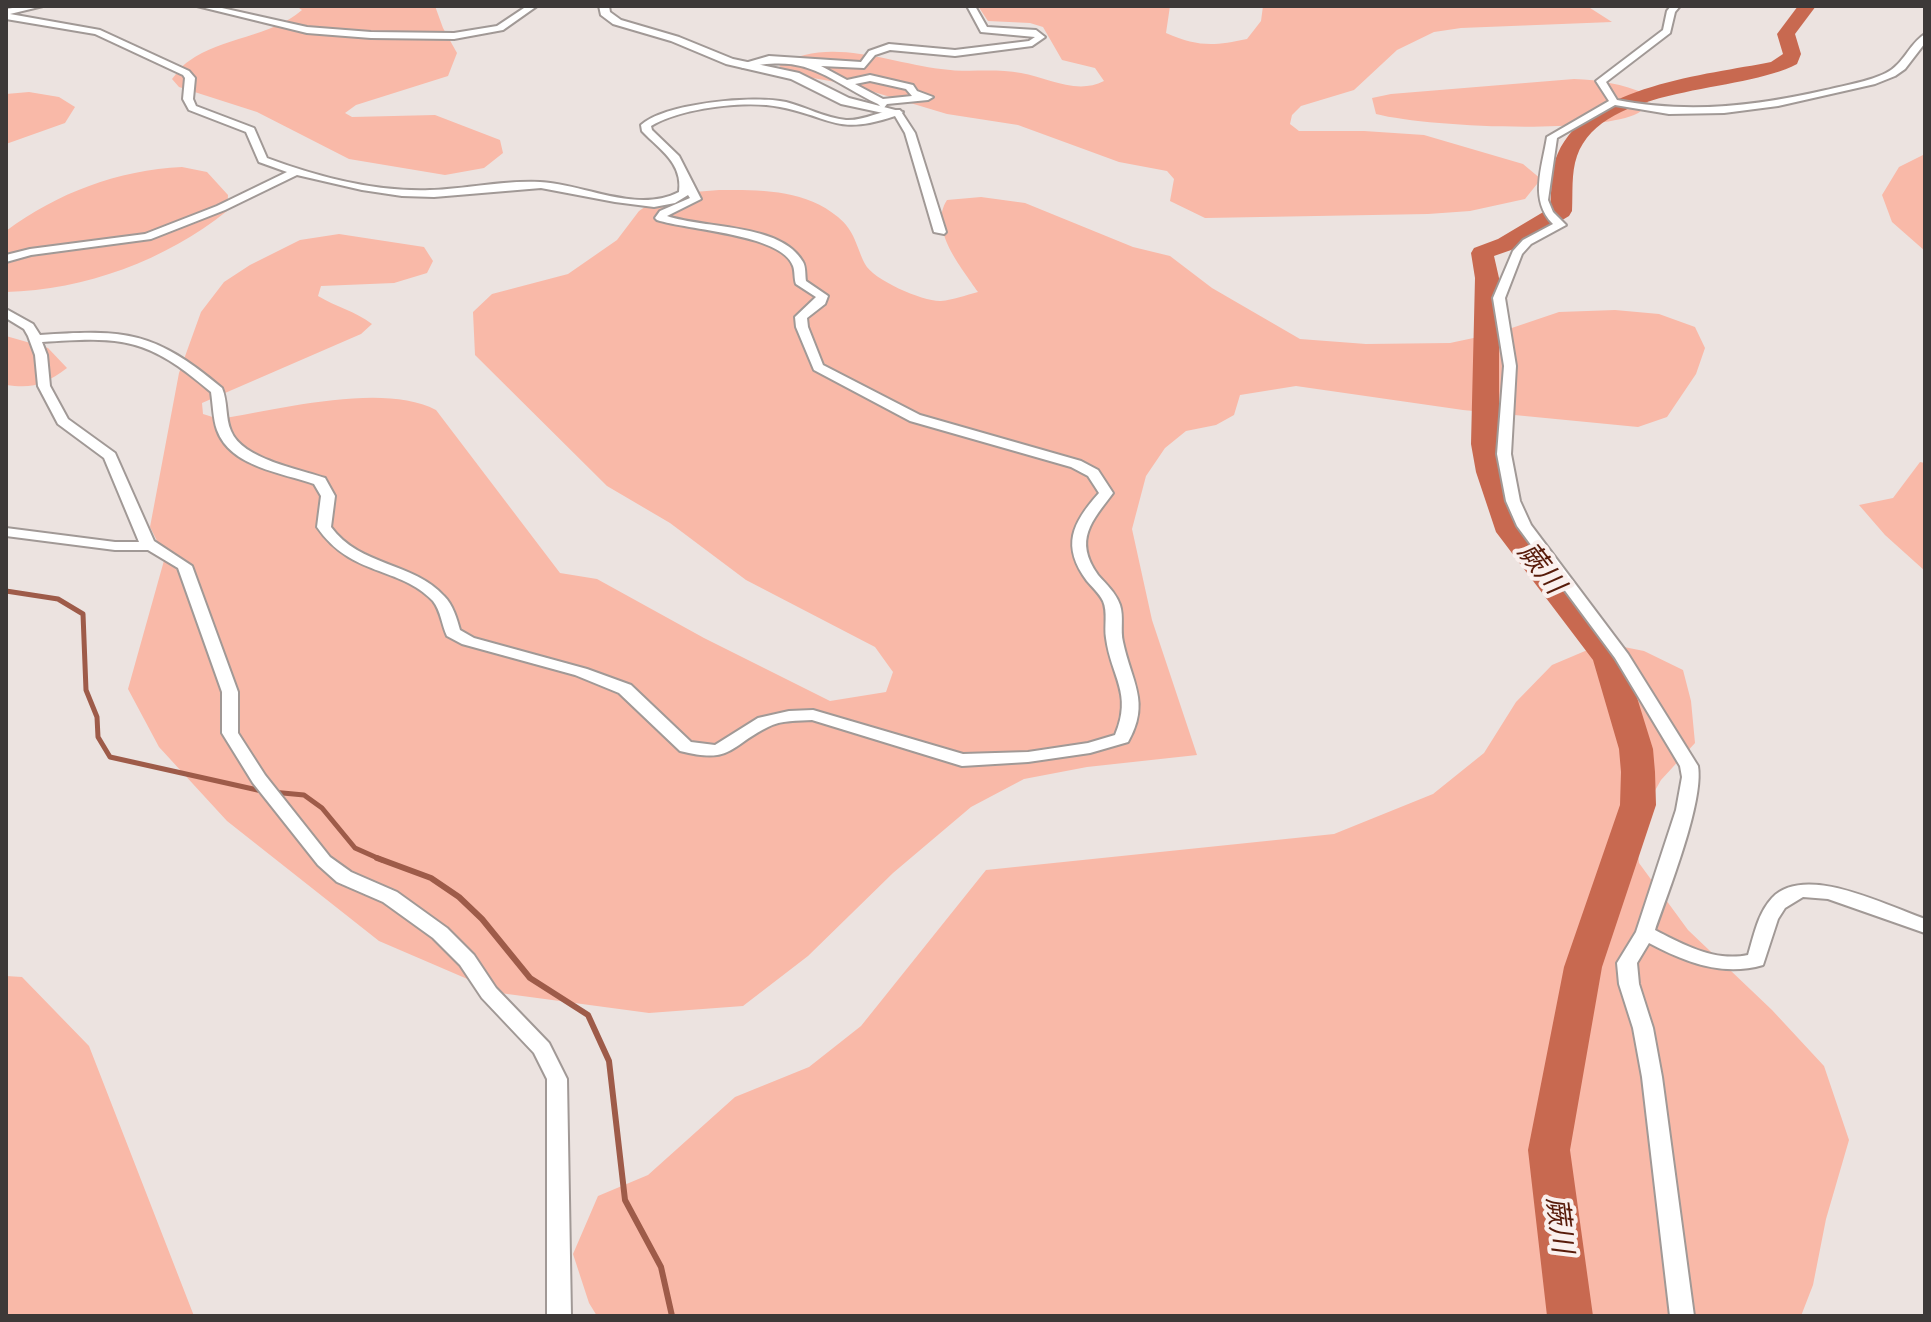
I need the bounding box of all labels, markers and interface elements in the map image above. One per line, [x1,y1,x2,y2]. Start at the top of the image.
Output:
water label: 蕨川 [1510,537,1570,601]
water label: 蕨川 [1538,1195,1578,1255]

